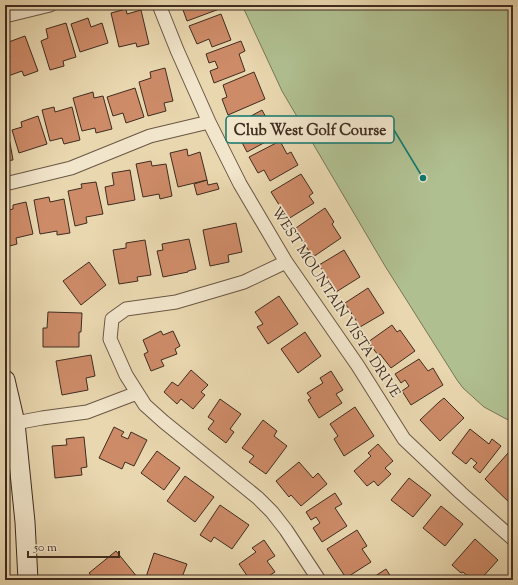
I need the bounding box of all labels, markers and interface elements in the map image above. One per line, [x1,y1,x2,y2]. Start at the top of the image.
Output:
callout: Club West Golf Course [226,116,394,143]
text: Club West Golf Course [234,121,386,142]
street label: WEST MOUNTAIN VISTA DRIVE [266,204,405,403]
scale bar [28,533,119,559]
text: 50 m [33,539,57,557]

